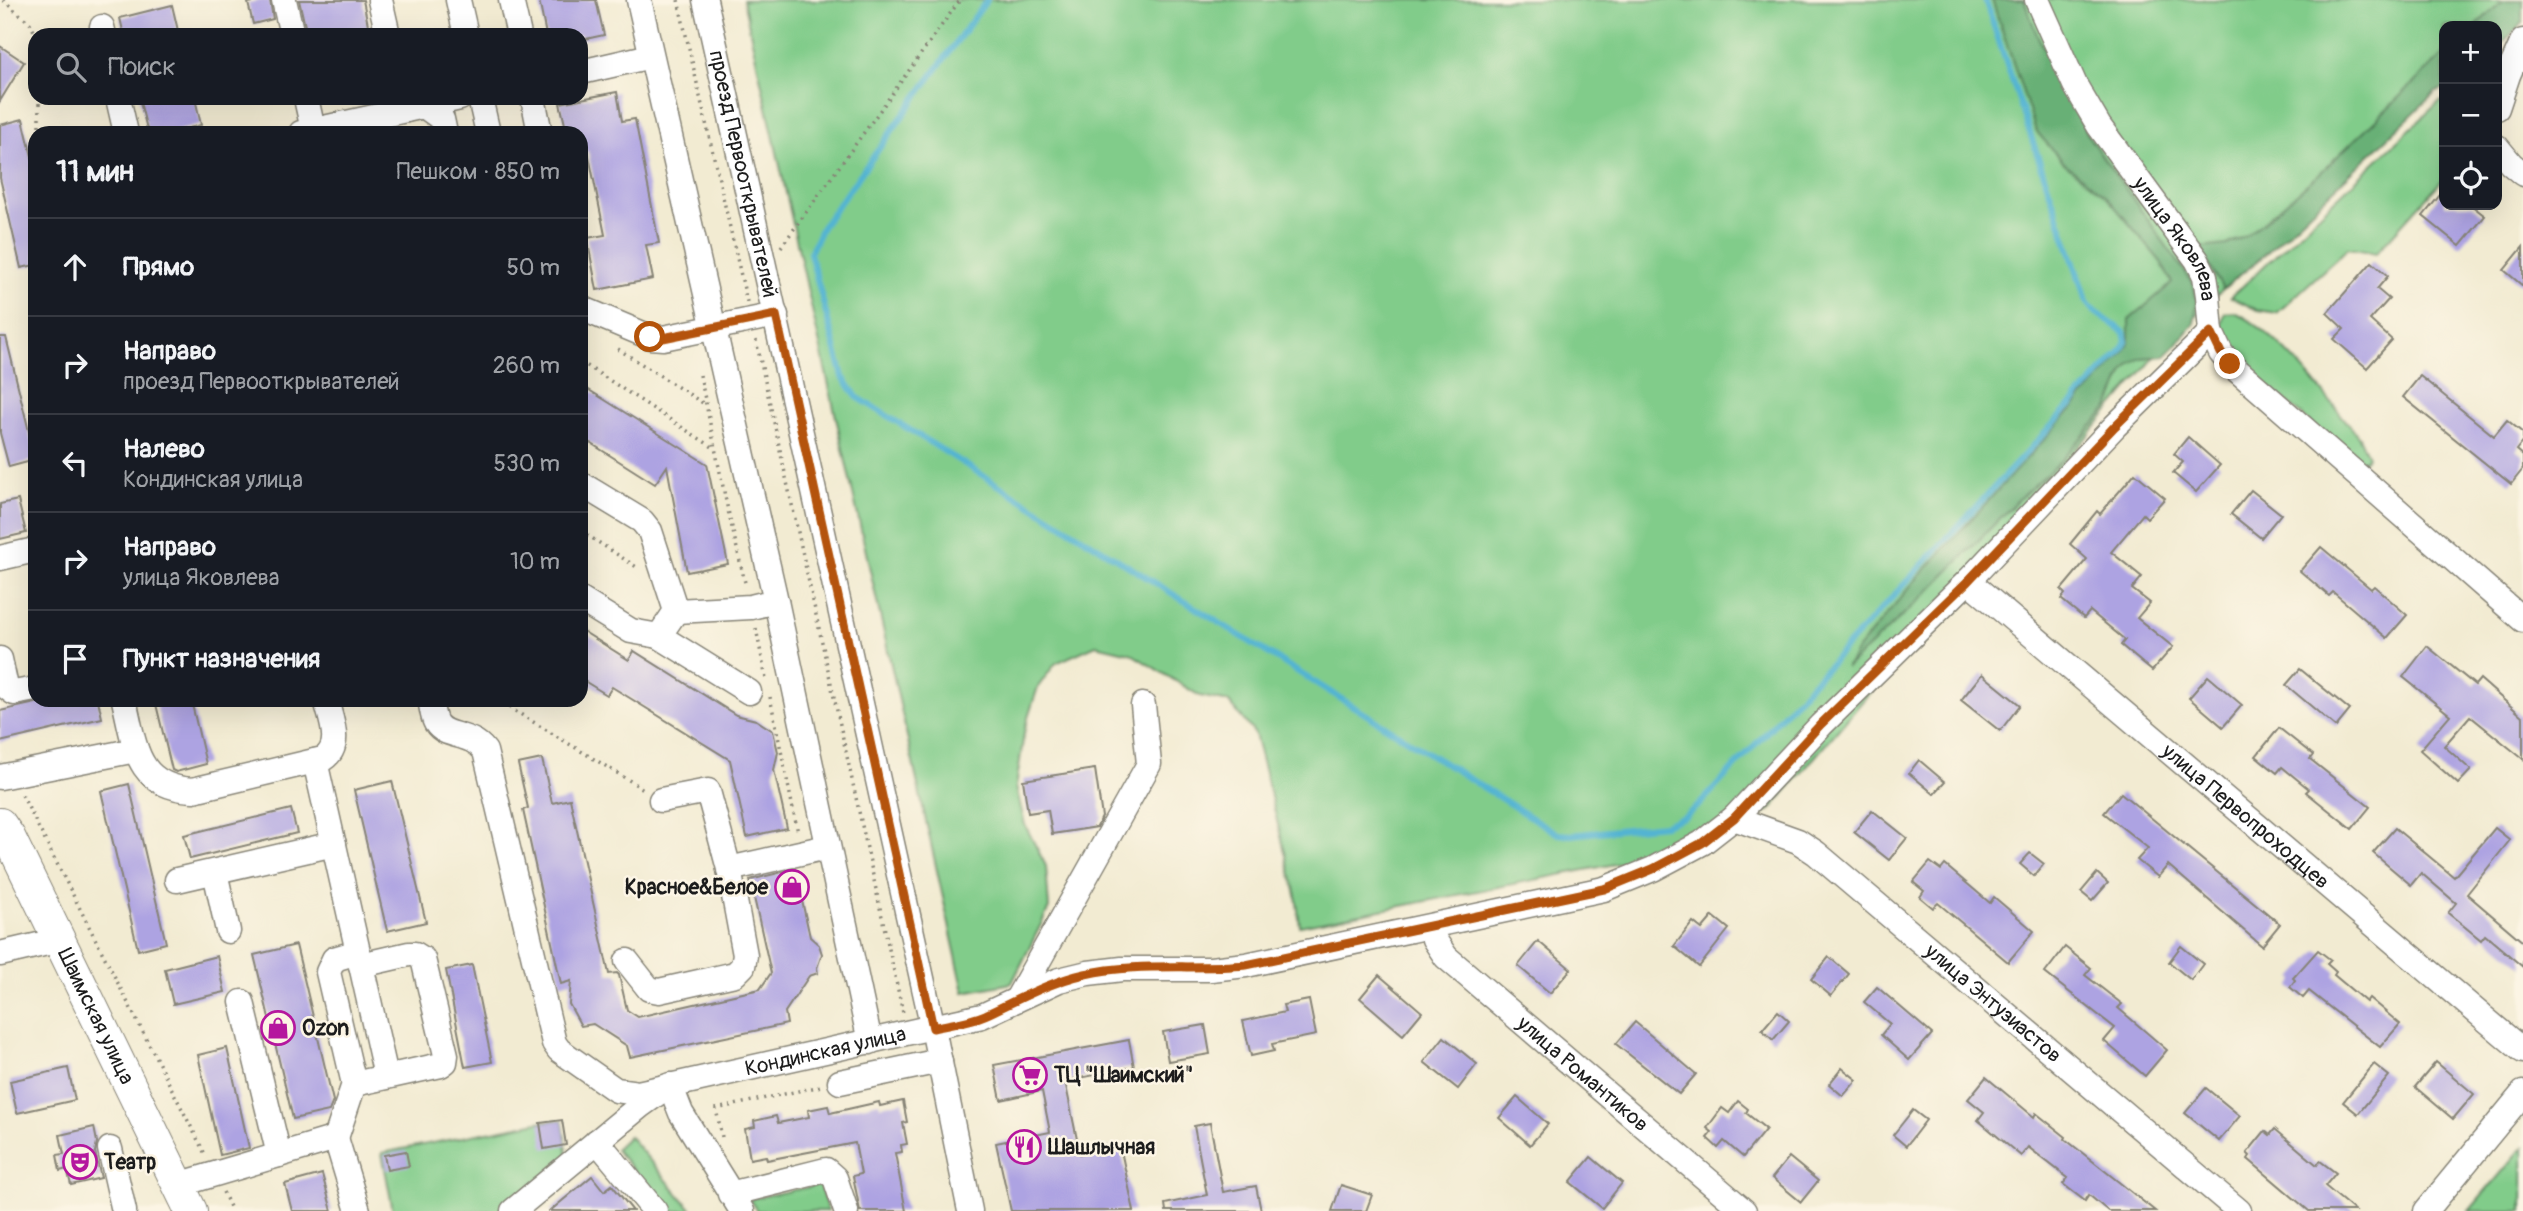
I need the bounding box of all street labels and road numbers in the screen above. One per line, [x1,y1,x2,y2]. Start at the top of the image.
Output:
street label: проезд Первооткрывателей [703,48,784,300]
street label: улица Яковлева [2126,171,2222,303]
street label: улица Первопроходцев [2155,737,2335,895]
street label: улица Энтузиастов [1918,937,2067,1069]
street label: Шаимская улица [51,944,140,1089]
street label: улица Романтиков [1510,1010,1654,1138]
street label: Кондинская улица [742,1020,909,1083]

